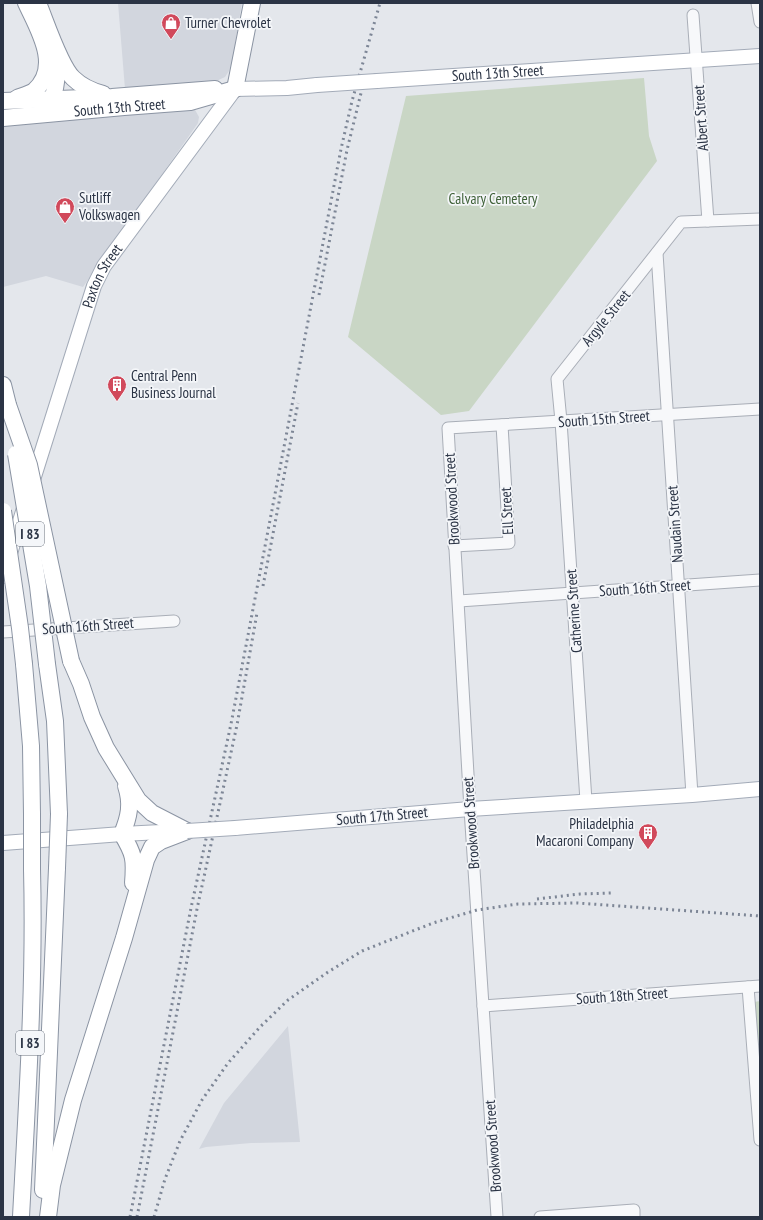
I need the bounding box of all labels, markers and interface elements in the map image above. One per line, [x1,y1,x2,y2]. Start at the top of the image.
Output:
shop icon: Turner Chevrolet [160,12,182,40]
place label: Turner Chevrolet [185,13,271,32]
street label: South 13th Street [451,60,544,85]
street label: Albert Street [689,84,712,152]
street label: South 13th Street [73,94,166,121]
place label: Sutliff Volkswagen [78,188,140,224]
park label: Calvary Cemetery [448,189,538,208]
shop icon: Sutliff Volkswagen [54,196,76,224]
street label: Paxton Street [78,240,126,310]
street label: Argyle Street [577,286,634,350]
place label: Central Penn Business Journal [131,366,216,402]
building icon: Central Penn Business Journal [106,374,128,402]
street label: South 15th Street [558,406,650,431]
street label: Brookwood Street [440,452,463,546]
street label: Naudain Street [662,485,687,563]
street label: Ell Street [496,487,517,535]
road number: I 83 [16,522,44,546]
street label: Catherine Street [561,568,586,654]
street label: South 16th Street [599,575,691,600]
street label: South 16th Street [42,613,134,638]
street label: Brookwood Street [458,776,483,870]
street label: South 17th Street [335,802,428,829]
place label: Philadelphia Macaroni Company [536,814,634,850]
building icon: Philadelphia Macaroni Company [637,822,659,850]
street label: South 18th Street [576,983,668,1008]
road number: I 83 [16,1031,44,1055]
street label: Brookwood Street [480,1099,505,1193]

